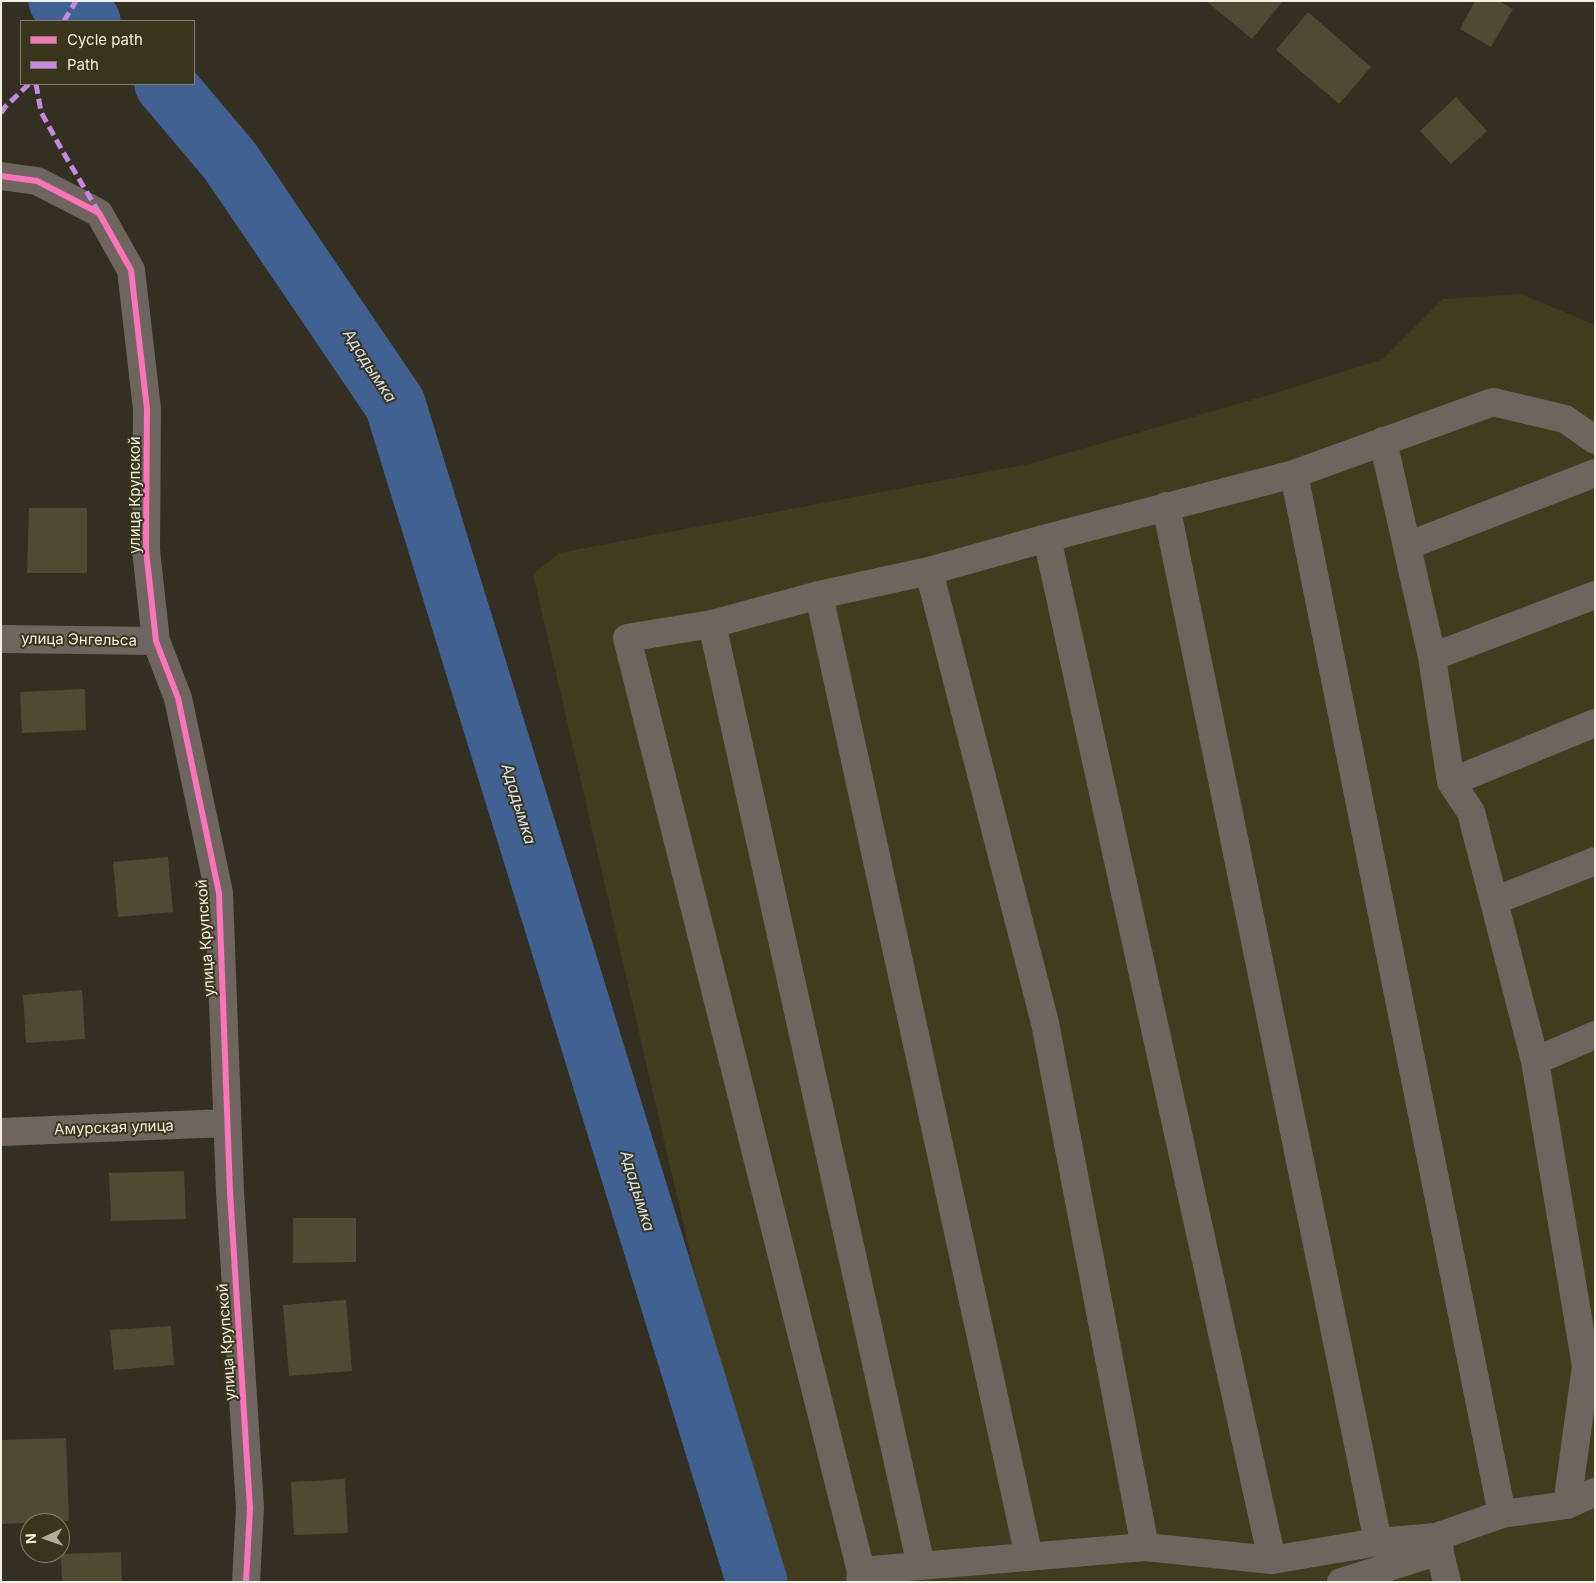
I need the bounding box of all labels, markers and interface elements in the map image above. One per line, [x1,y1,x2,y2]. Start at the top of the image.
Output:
legend [20,20,195,85]
text: Cycle path [67,30,143,49]
text: Path [67,55,99,74]
water label: Ададымка [338,326,400,406]
street label: улица Крупской [126,436,144,554]
street label: улица Энгельса [21,630,137,650]
water label: Ададымка [497,761,539,847]
street label: улица Крупской [193,879,219,997]
street label: Амурская улица [54,1117,174,1139]
water label: Ададымка [616,1148,658,1234]
street label: улица Крупской [214,1283,240,1401]
north arrow [20,1513,70,1563]
text: N [22,1533,39,1545]

